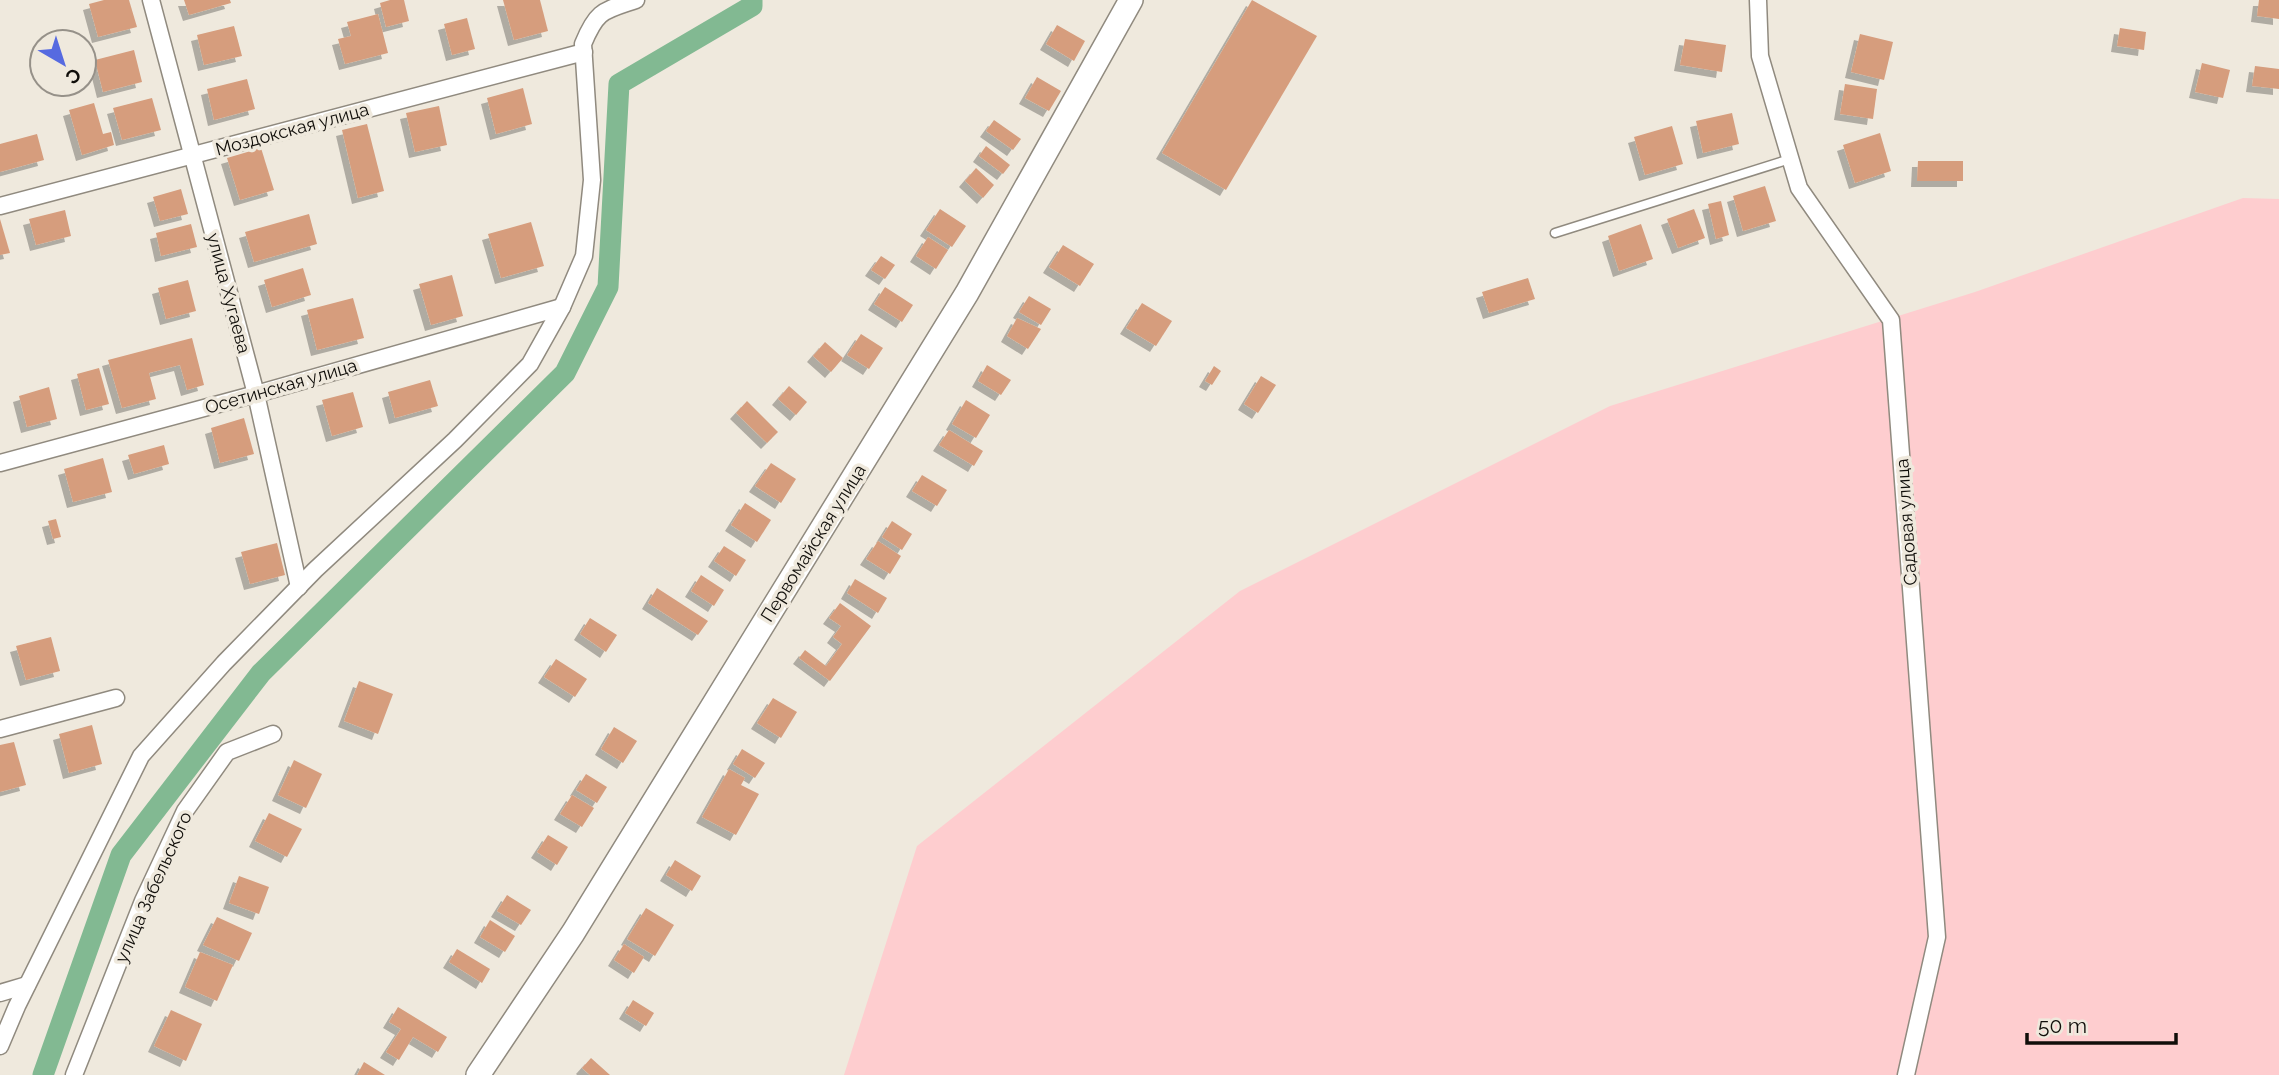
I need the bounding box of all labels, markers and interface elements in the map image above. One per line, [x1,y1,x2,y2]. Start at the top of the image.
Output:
north arrow [28,28,98,98]
text: С [62,64,86,89]
street label: Моздокская улица [213,98,371,160]
street label: улица Хугаева [203,231,255,355]
street label: Осетинская улица [203,354,359,418]
street label: Садовая улица [1891,458,1921,586]
street label: Первомайская улица [756,461,870,625]
street label: улица Забельского [110,808,196,966]
scale bar [2027,1002,2176,1046]
text: 50 m [2038,1013,2087,1038]

